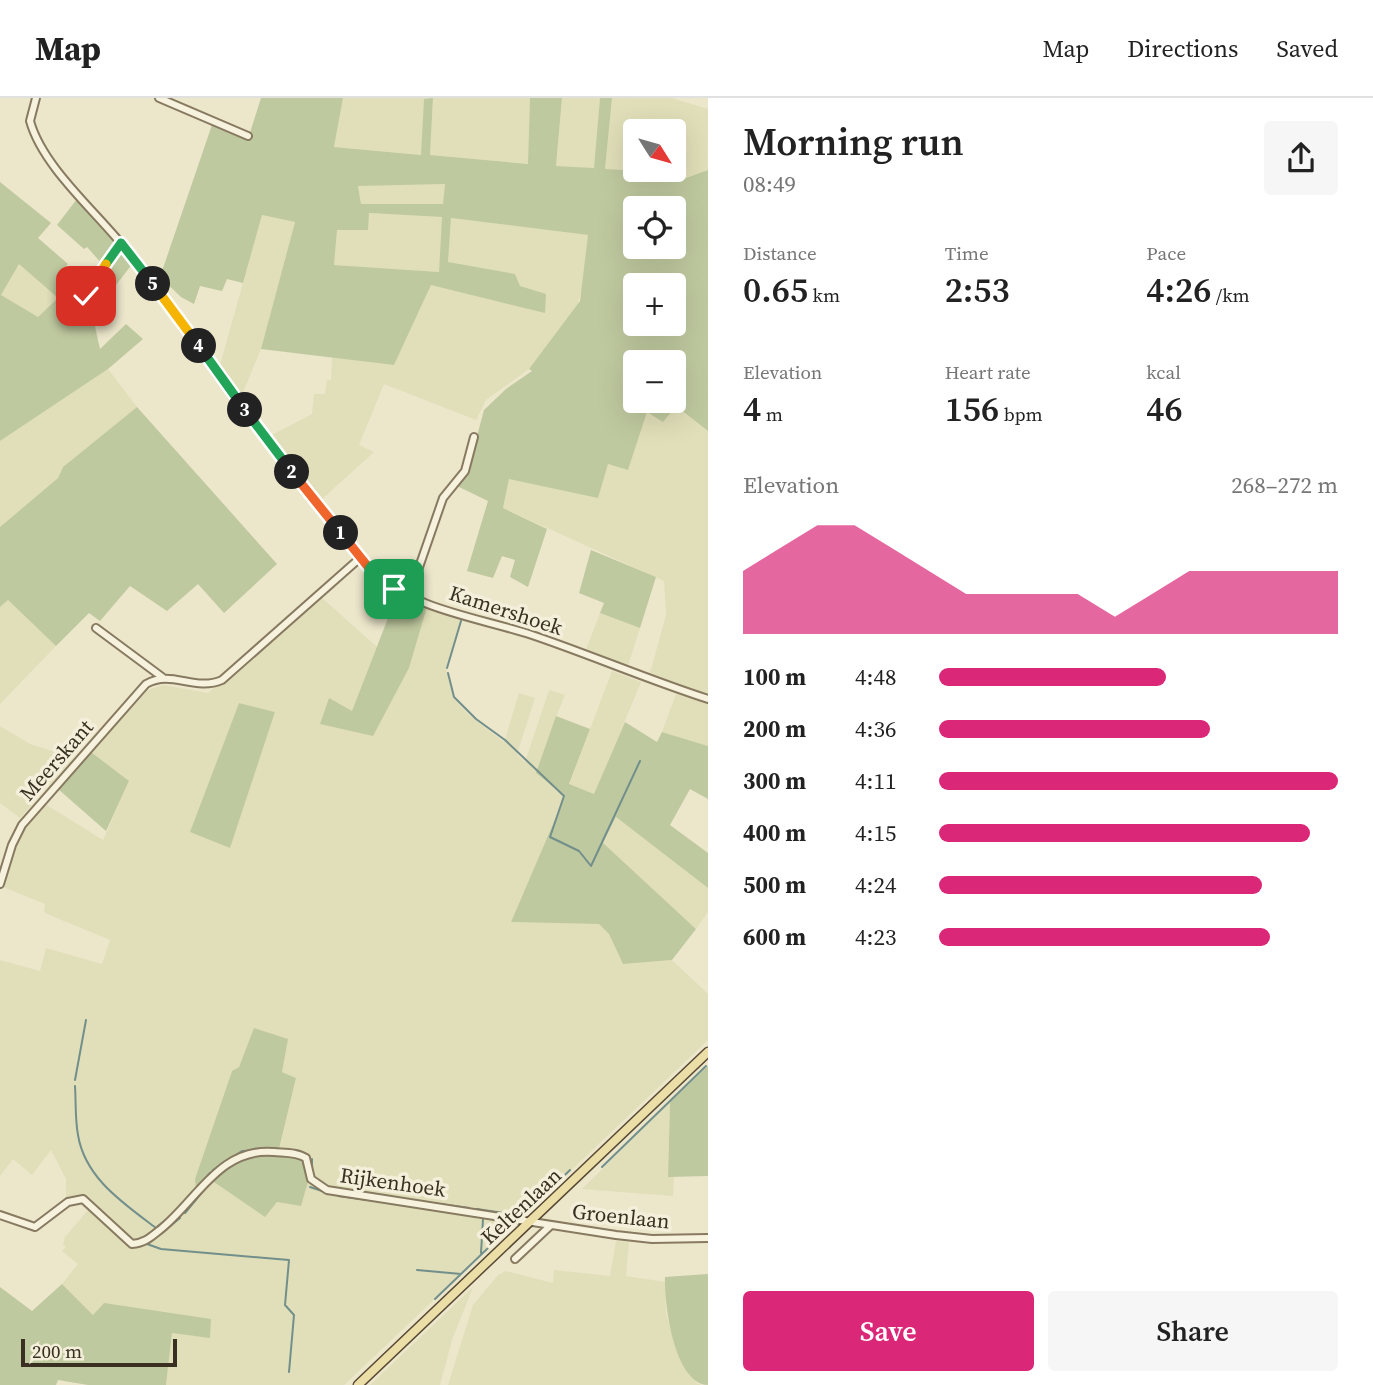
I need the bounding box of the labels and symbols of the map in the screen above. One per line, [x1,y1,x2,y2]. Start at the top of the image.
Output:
north arrow [623,119,686,182]
pin [56,266,116,326]
pin: 5 [136,266,170,302]
pin: 4 [182,328,216,364]
pin: 3 [228,392,262,428]
pin: 2 [274,454,310,490]
pin: 1 [324,516,358,550]
pin [364,559,424,619]
street label: Kamershoek [446,578,567,642]
street label: Meerskant [13,713,100,807]
street label: Rijkenhoek [338,1160,448,1204]
street label: Keltenlaan [474,1161,568,1251]
street label: Groenlaan [571,1196,672,1236]
scale bar [21,1336,177,1368]

